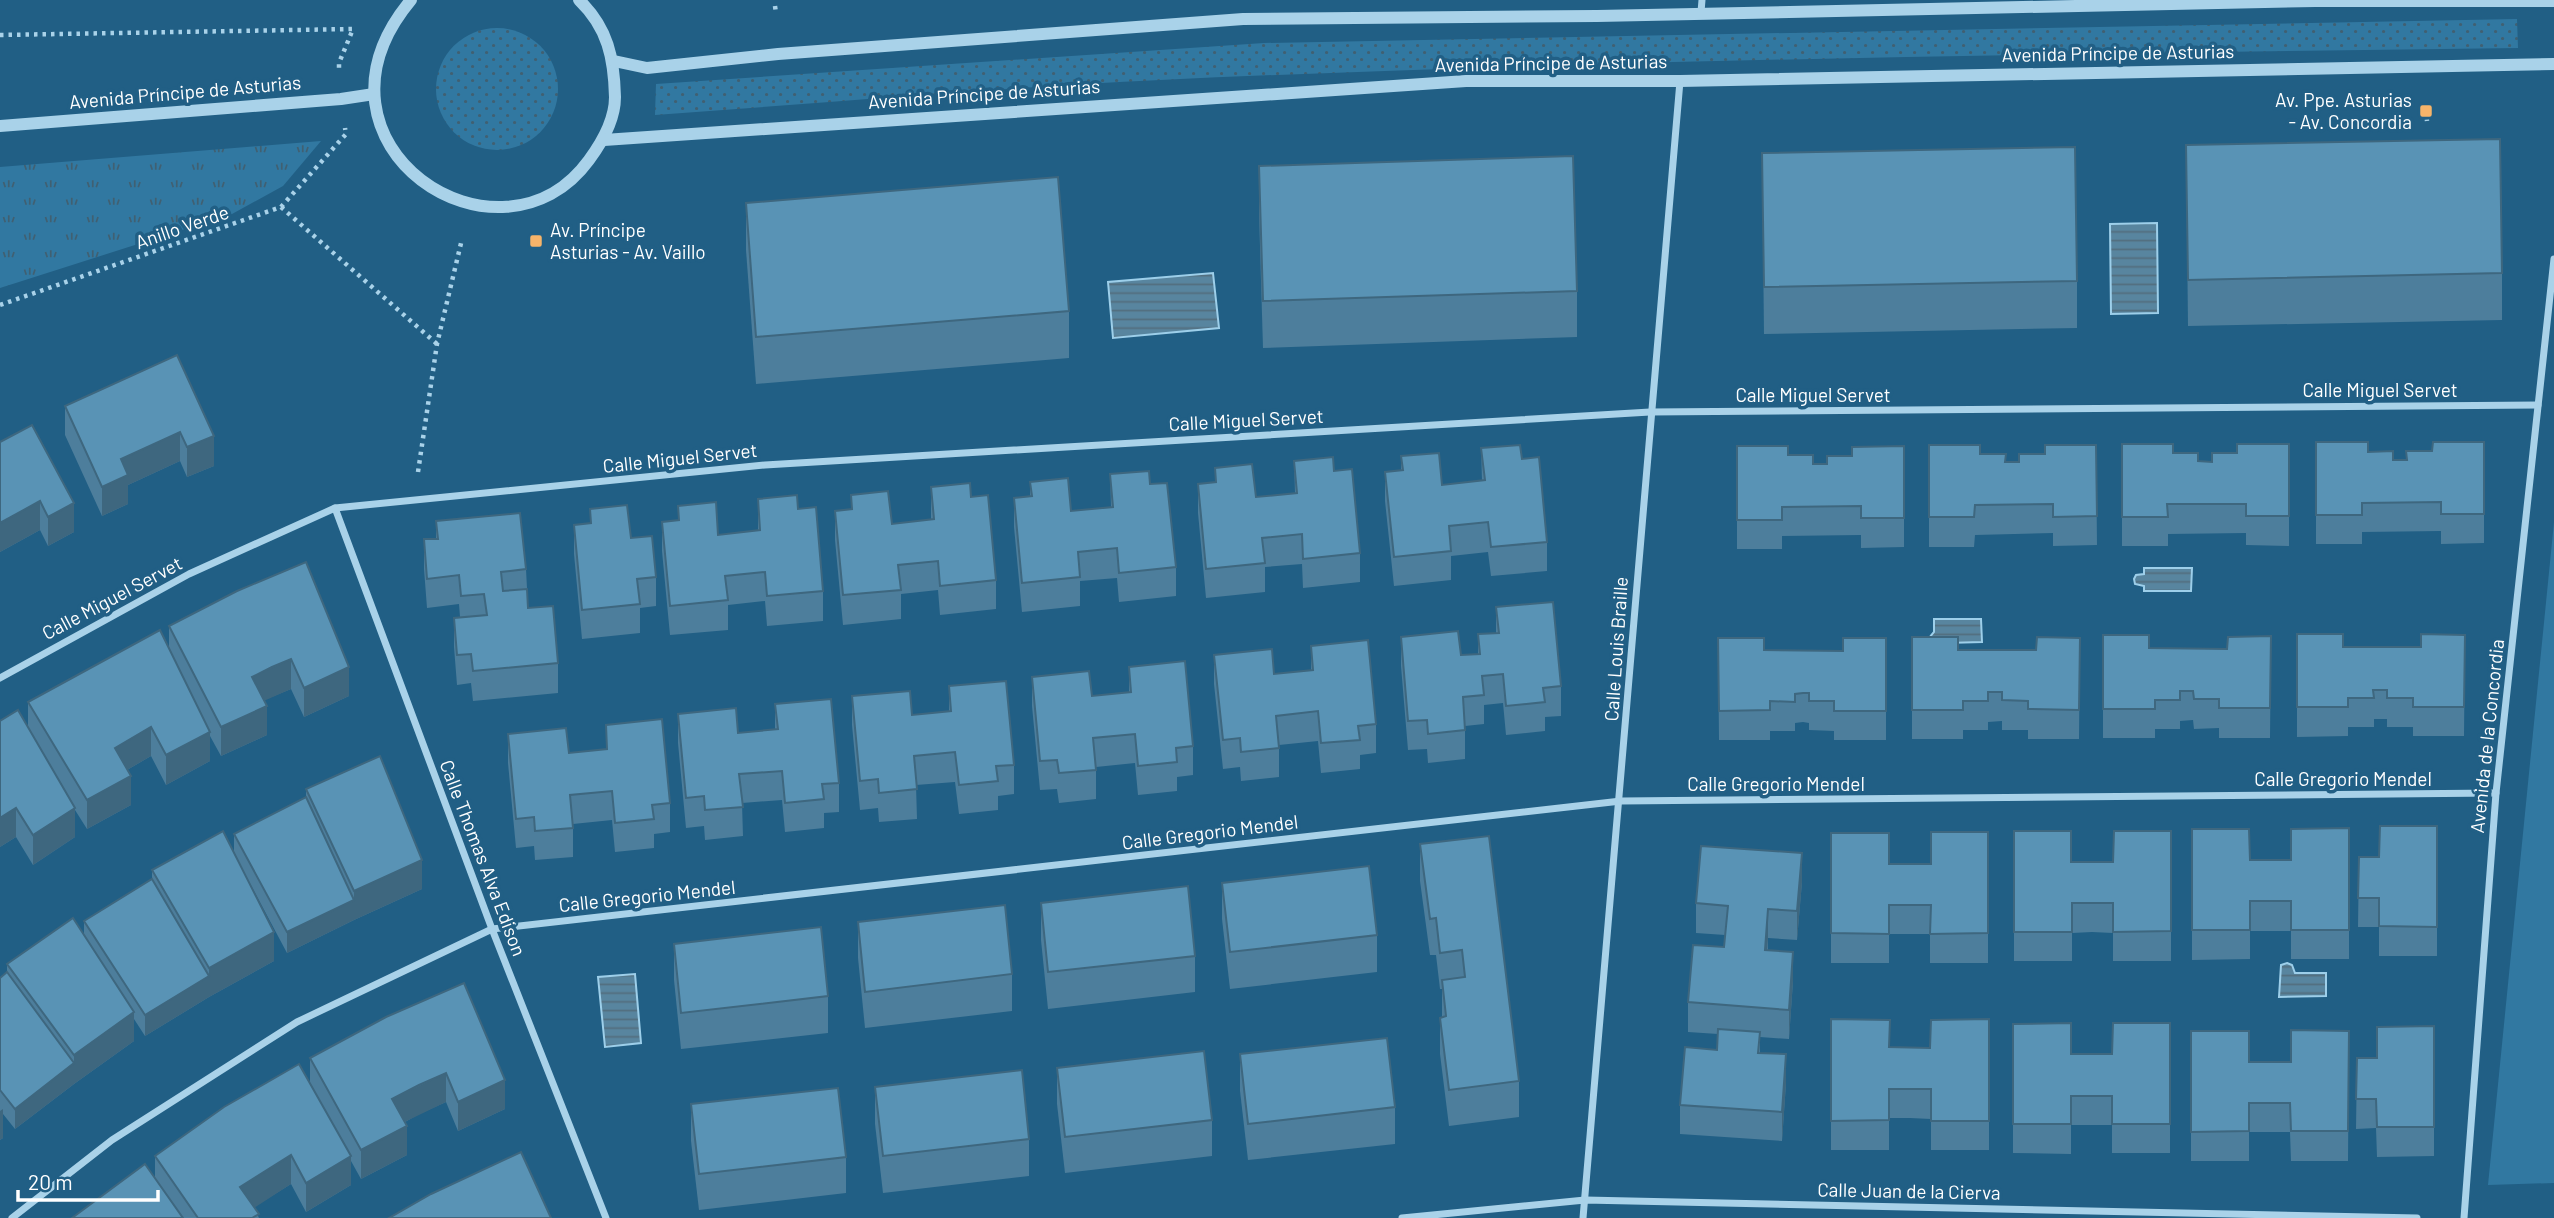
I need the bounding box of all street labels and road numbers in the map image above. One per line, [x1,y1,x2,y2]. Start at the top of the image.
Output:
street label: Avenida Príncipe de Asturias [2001,39,2235,66]
street label: Avenida Príncipe de Asturias [1434,49,1668,76]
street label: Avenida Príncipe de Asturias [68,70,302,113]
street label: Avenida Príncipe de Asturias [867,74,1101,113]
street label: Anillo Verde [132,200,232,253]
street label: Calle Miguel Servet [2302,378,2458,401]
street label: Calle Miguel Servet [1735,383,1891,406]
street label: Calle Miguel Servet [1168,404,1324,435]
street label: Calle Miguel Servet [602,438,758,477]
street label: Calle Miguel Servet [38,551,186,644]
street label: Calle Louis Braille [1599,576,1632,722]
street label: Avenida de la Concordia [2465,638,2508,834]
street label: Calle Thomas Alva Edison [435,757,531,959]
street label: Calle Gregorio Mendel [2254,767,2432,790]
street label: Calle Gregorio Mendel [1687,772,1865,795]
street label: Calle Gregorio Mendel [1120,809,1299,854]
street label: Calle Gregorio Mendel [557,875,736,916]
street label: Calle Juan de la Cierva [1817,1177,2001,1204]

